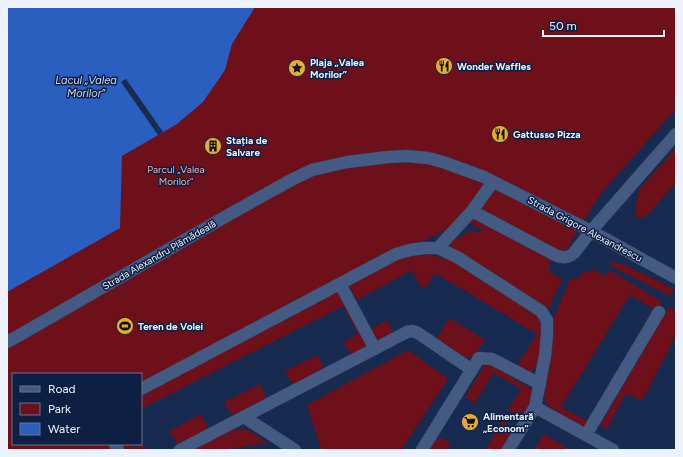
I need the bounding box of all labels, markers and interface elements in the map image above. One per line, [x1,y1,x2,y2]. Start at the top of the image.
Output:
scale bar [543,12,664,38]
text: 50 m [549,19,577,33]
place label: Plaja „Valea Morilor” [310,56,364,81]
restaurant icon: Wonder Waffles [434,56,454,76]
place icon: Plaja „Valea Morilor” [287,58,307,78]
place label: Wonder Waffles [457,60,531,73]
water label: Lacul „Valea Morilor” [55,74,117,100]
restaurant icon: Gattusso Pizza [490,124,510,144]
place label: Gattusso Pizza [513,128,581,141]
place label: Stația de Salvare [226,134,268,159]
building icon: Stația de Salvare [203,136,223,156]
park label: Parcul „Valea Morilor” [147,163,205,188]
street label: Strada Grigore Alexandrescu [525,193,645,265]
street label: Strada Alexandru Plămădeală [100,217,218,293]
sports icon: Teren de Volei [115,316,135,336]
place label: Teren de Volei [138,320,204,333]
legend [12,373,142,445]
text: Road [48,382,76,396]
text: Park [48,402,71,416]
place label: Alimentară „Econom” [483,410,534,435]
supermarket icon: Alimentară „Econom” [460,412,480,432]
text: Water [48,422,80,436]

